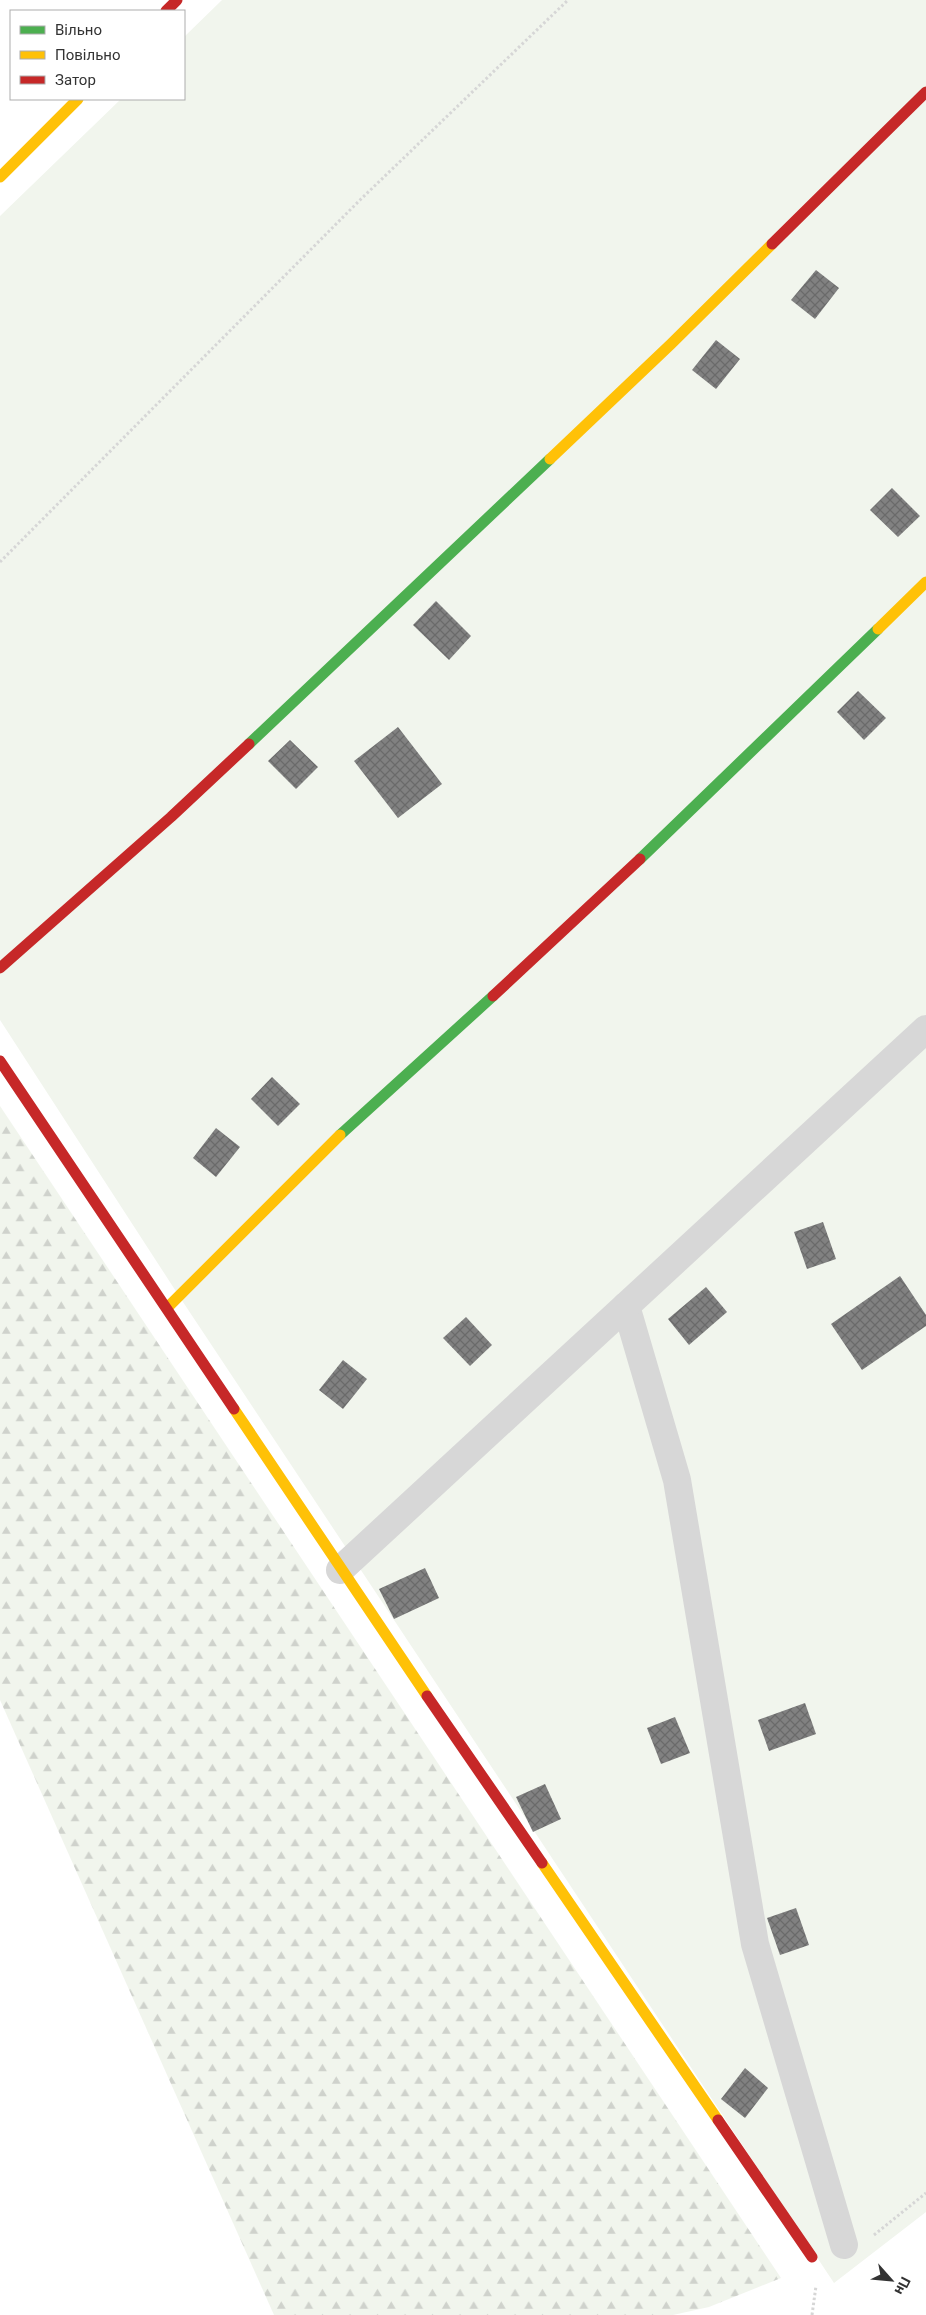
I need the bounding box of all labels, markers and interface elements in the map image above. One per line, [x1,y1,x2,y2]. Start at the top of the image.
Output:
legend [10,10,185,100]
text: Вільно [55,21,102,39]
text: Повільно [55,46,121,64]
text: Затор [55,71,96,89]
north arrow [866,2255,916,2305]
text: Пн [891,2274,914,2298]

